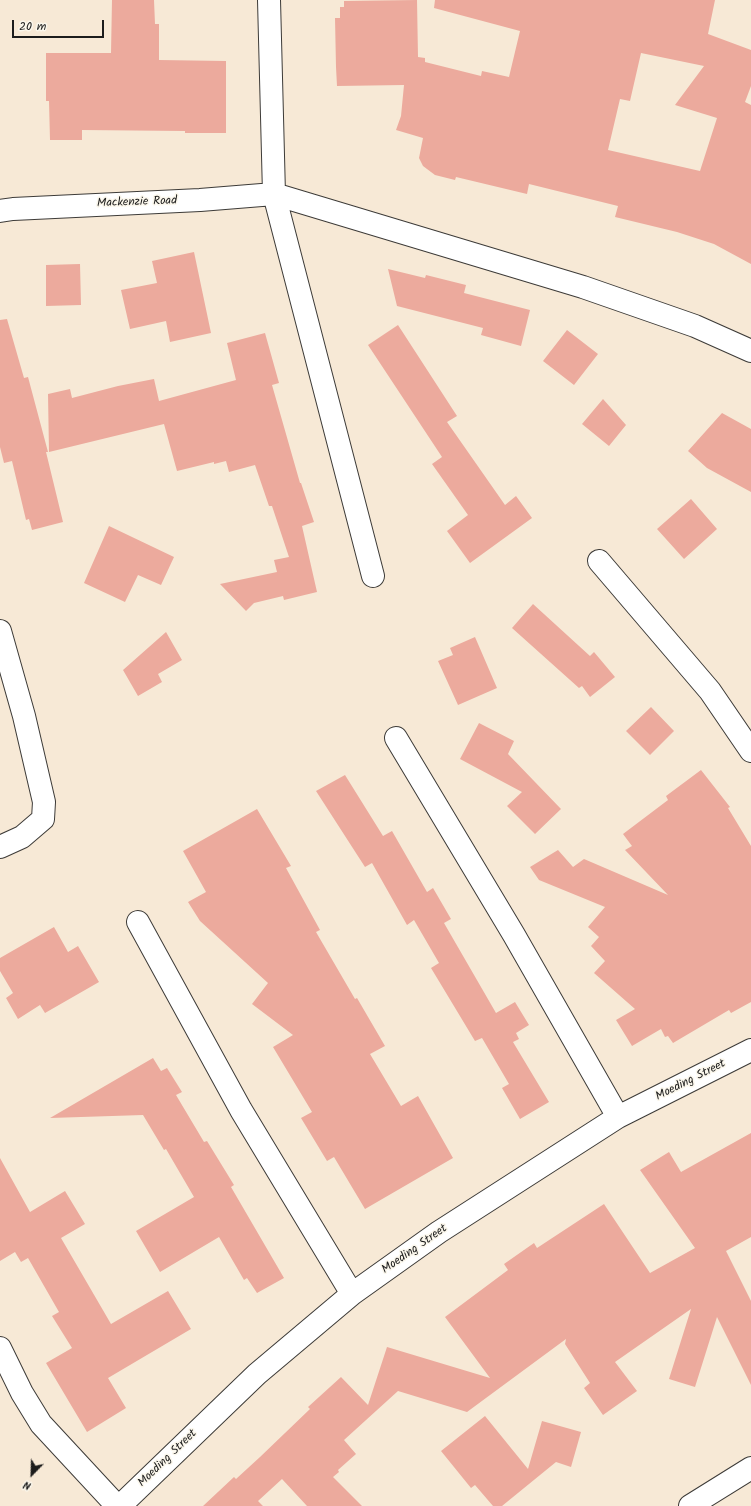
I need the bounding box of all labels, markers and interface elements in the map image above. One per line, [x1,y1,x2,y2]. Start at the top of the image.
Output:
scale bar [14,12,106,38]
text: 20 m [19,17,46,36]
street label: Mackenzie Road [97,194,177,212]
street label: Moeding Street [654,1057,728,1105]
street label: Moeding Street [380,1222,450,1278]
street label: Moeding Street [135,1427,201,1491]
north arrow [12,1454,52,1494]
text: N [21,1475,34,1495]

